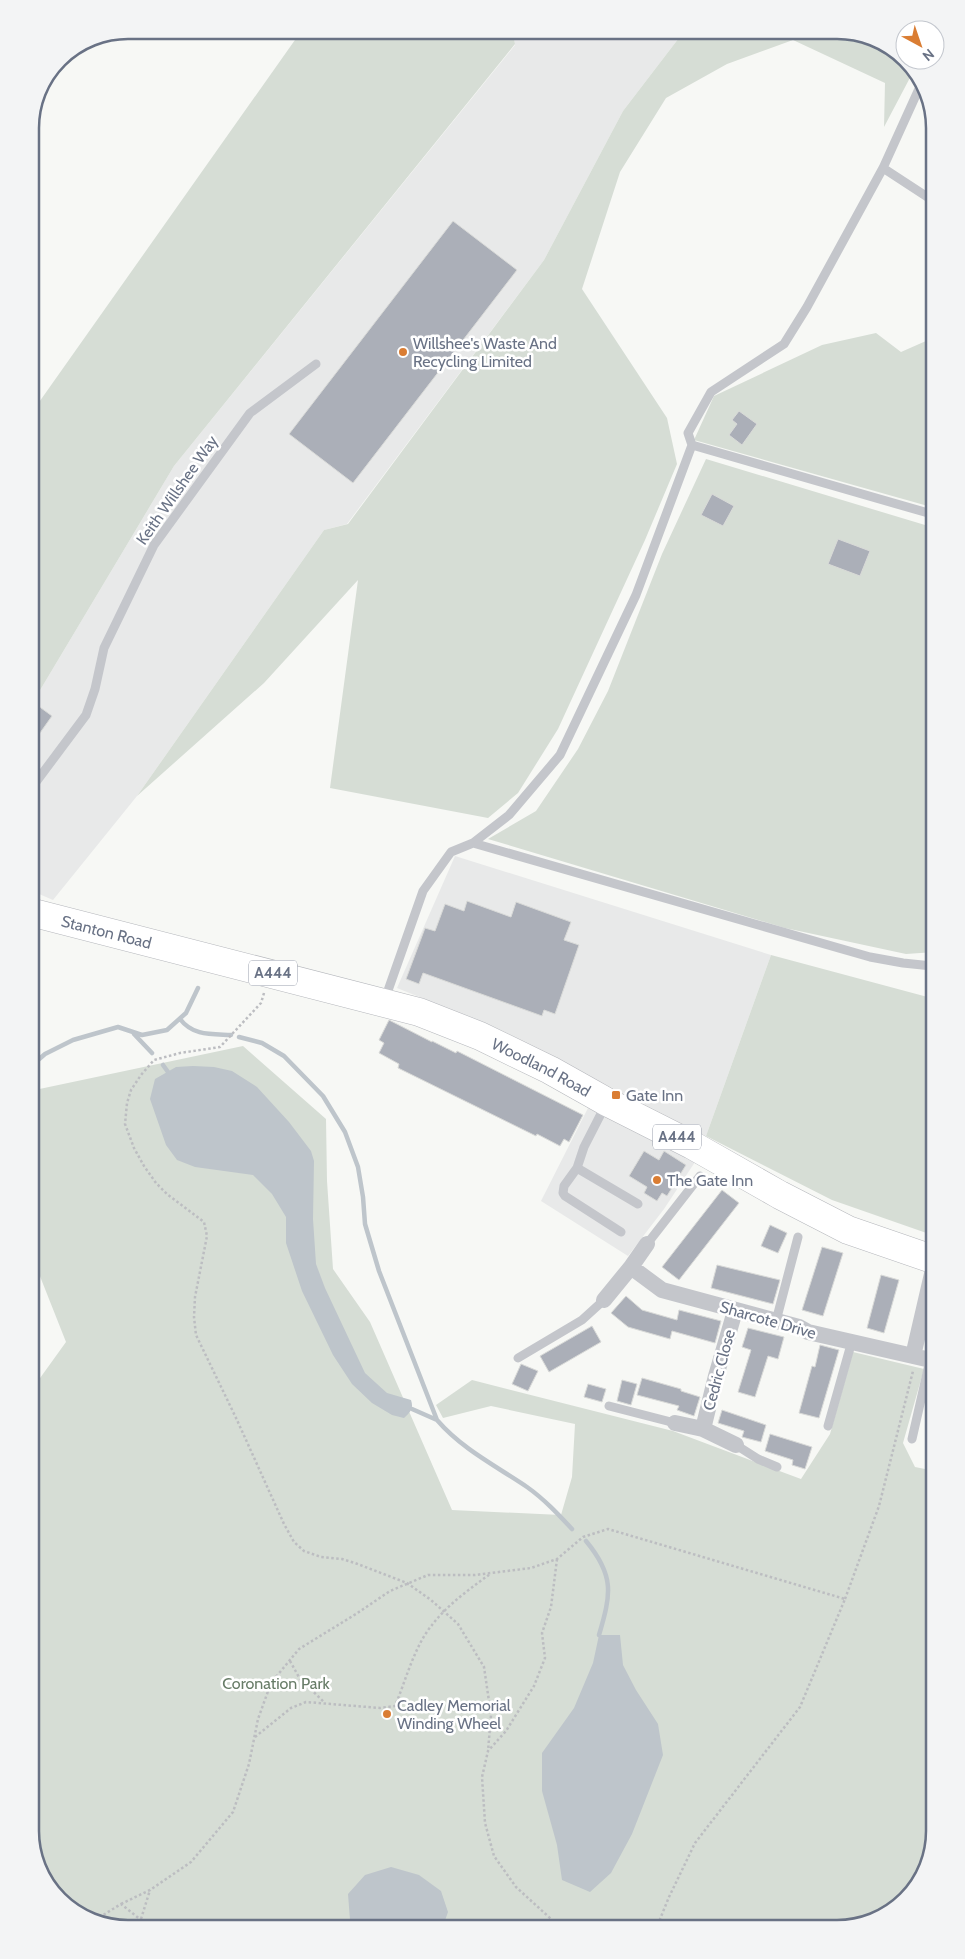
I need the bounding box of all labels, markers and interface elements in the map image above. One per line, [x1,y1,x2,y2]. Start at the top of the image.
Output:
north arrow [895,20,945,70]
text: N [919,45,938,65]
place label: Willshee's Waste And Recycling Limited [413,334,557,371]
marker: Willshee's Waste And Recycling Limited [397,346,409,358]
street label: Keith Willshee Way [132,432,222,548]
street label: Stanton Road [59,911,154,952]
road number: A444 [249,960,297,986]
street label: Woodland Road [489,1034,594,1100]
place label: Gate Inn [626,1086,683,1105]
marker: Gate Inn [610,1089,622,1101]
road number: A444 [653,1124,701,1150]
place label: The Gate Inn [667,1171,753,1190]
marker: The Gate Inn [651,1174,663,1186]
street label: Sharcote Drive [718,1297,818,1343]
street label: Cedric Close [699,1327,739,1413]
park label: Coronation Park [222,1674,331,1693]
place label: Cadley Memorial Winding Wheel [397,1696,511,1733]
marker: Cadley Memorial Winding Wheel [381,1708,393,1720]

